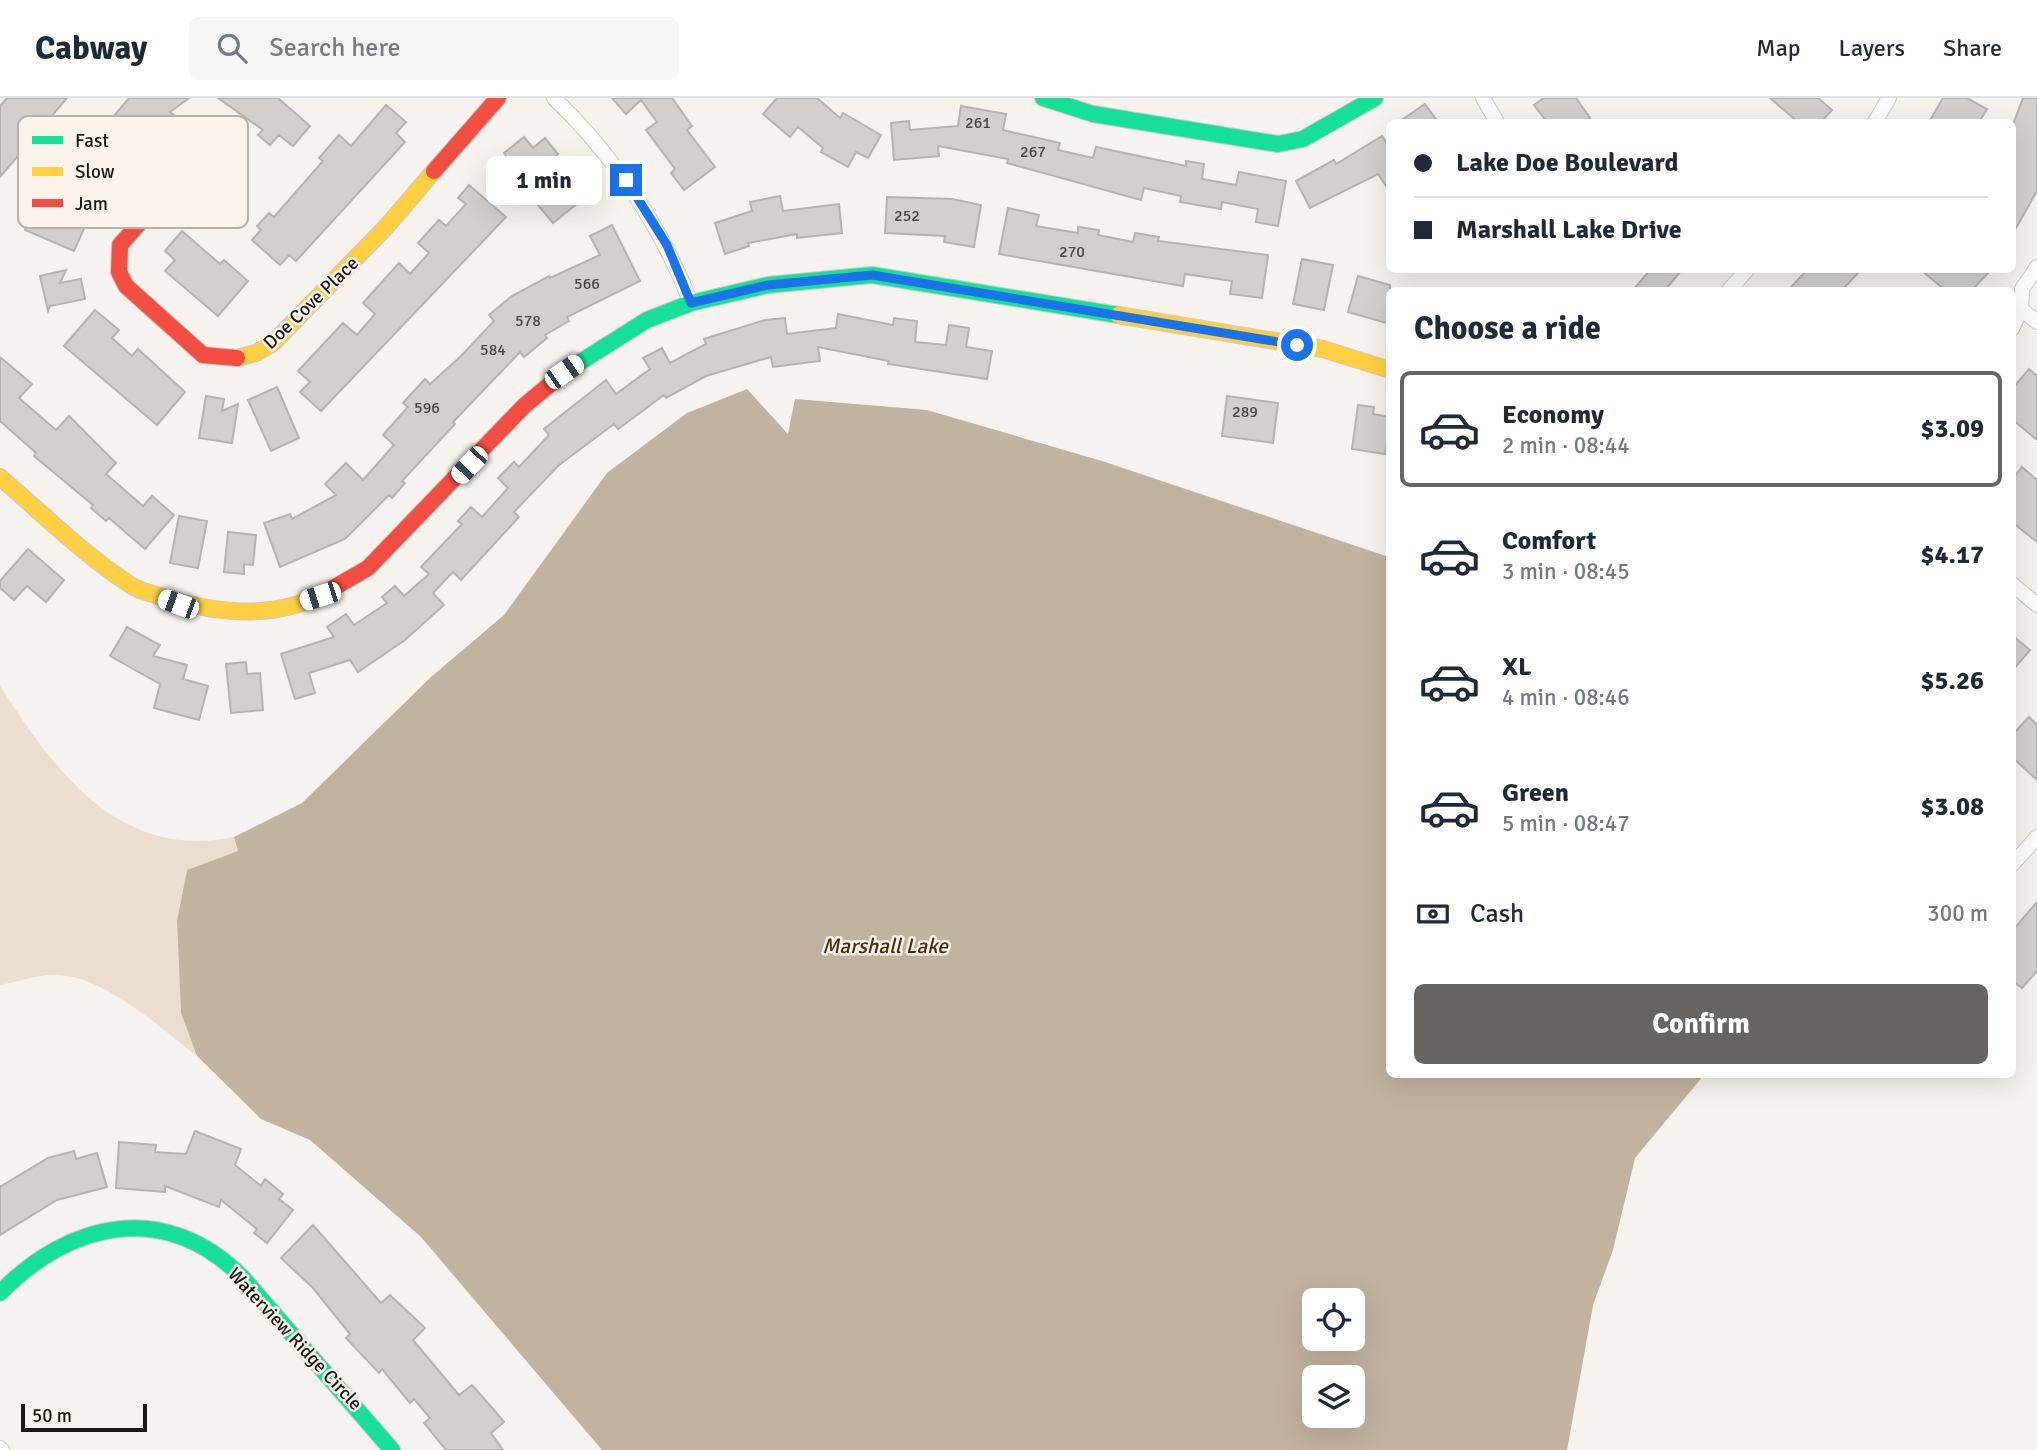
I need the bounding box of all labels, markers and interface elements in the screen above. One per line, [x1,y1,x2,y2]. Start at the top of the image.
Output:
search box [189,17,679,80]
text: Cabway [35,28,147,69]
icon: search [213,29,251,67]
text: Search here [269,32,400,64]
text: Map [1756,33,1801,63]
text: Layers [1839,33,1905,63]
text: Share [1943,33,2002,63]
house number: 261 [965,113,991,133]
legend [18,116,248,228]
text: Fast [75,129,109,153]
house number: 267 [1020,142,1046,162]
text: Lake Doe Boulevard [1456,147,1678,179]
callout: 1 min [486,155,602,204]
text: Slow [75,160,115,184]
route end [610,164,642,196]
text: 1 min [516,166,572,195]
text: Jam [75,192,108,216]
house number: 252 [894,206,920,226]
text: Marshall Lake Drive [1456,214,1682,246]
house number: 270 [1059,242,1085,262]
street label: Doe Cove Place [258,252,364,354]
house number: 566 [574,274,600,294]
text: Choose a ride [1414,309,1601,348]
house number: 578 [515,311,541,331]
route start [1281,329,1313,361]
house number: 584 [480,340,506,360]
car [541,351,588,393]
house number: 596 [414,398,440,418]
icon: car [1418,398,1481,461]
text: Economy [1502,399,1604,431]
house number: 289 [1232,402,1258,422]
text: $3.09 [1920,413,1984,445]
text: 2 min · 08:44 [1502,431,1630,460]
car [447,442,492,488]
icon: car [1418,524,1481,587]
text: Comfort [1502,525,1596,557]
text: $4.17 [1920,539,1984,571]
text: 3 min · 08:45 [1502,557,1630,586]
car [297,580,344,612]
car [155,587,202,621]
icon: car [1418,650,1481,713]
text: XL [1502,651,1532,683]
text: $5.26 [1920,665,1984,697]
text: 4 min · 08:46 [1502,683,1630,712]
icon: car [1418,776,1481,839]
text: Green [1502,777,1569,809]
text: $3.08 [1920,791,1984,823]
text: 5 min · 08:47 [1502,809,1630,838]
icon: cash [1414,895,1452,933]
text: Cash [1470,898,1524,930]
text: 300 m [1927,899,1988,928]
water label: Marshall Lake [822,933,949,959]
button: Confirm [1414,984,1988,1064]
street label: Waterview Ridge Circle [223,1263,367,1415]
map controls [1302,1288,1365,1428]
button: locate [1302,1288,1365,1351]
button: layers [1302,1365,1365,1428]
scale bar [21,1401,147,1433]
text: 50 m [32,1404,72,1428]

